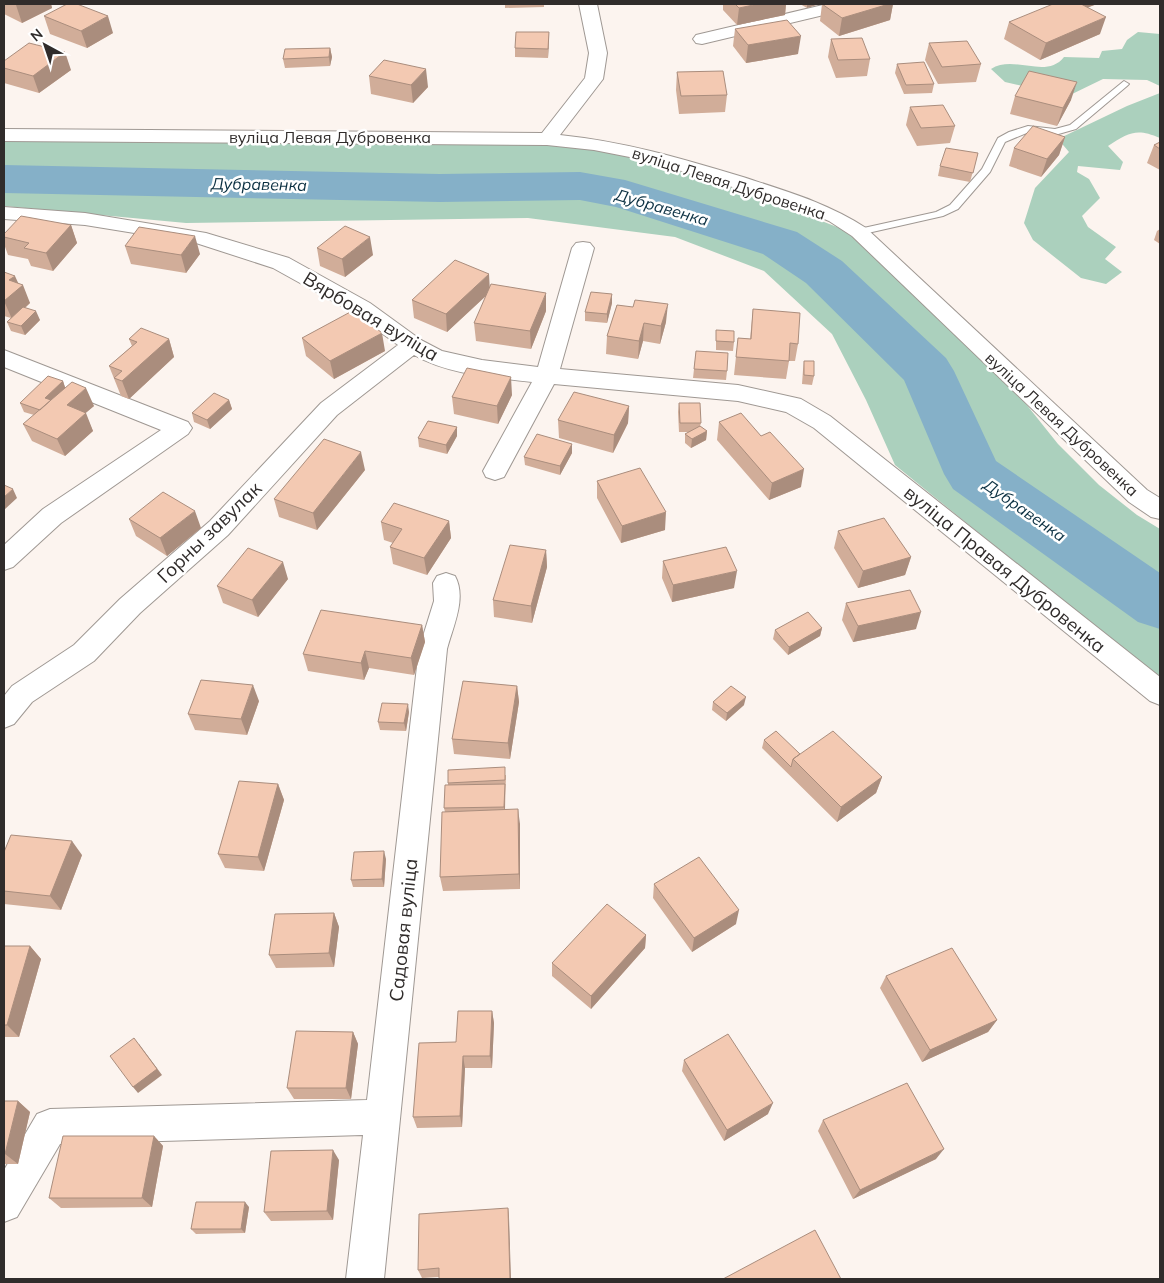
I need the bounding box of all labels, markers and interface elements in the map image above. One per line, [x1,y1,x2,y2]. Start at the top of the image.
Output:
north arrow [20,20,70,70]
text: N [27,25,46,45]
street label: вуліца Левая Дубровенка [229,127,431,147]
street label: вуліца Левая Дубровенка [630,142,828,224]
water label: Дубравенка [210,173,307,195]
water label: Дубравенка [612,184,711,230]
street label: Вярбовая вуліца [299,266,443,366]
street label: вуліца Левая Дубровенка [981,348,1143,500]
water label: Дубравенка [979,474,1070,546]
street label: Горны завулак [152,476,267,588]
street label: вуліца Правая Дубровенка [899,480,1111,658]
street label: Садовая вуліца [384,857,422,1003]

